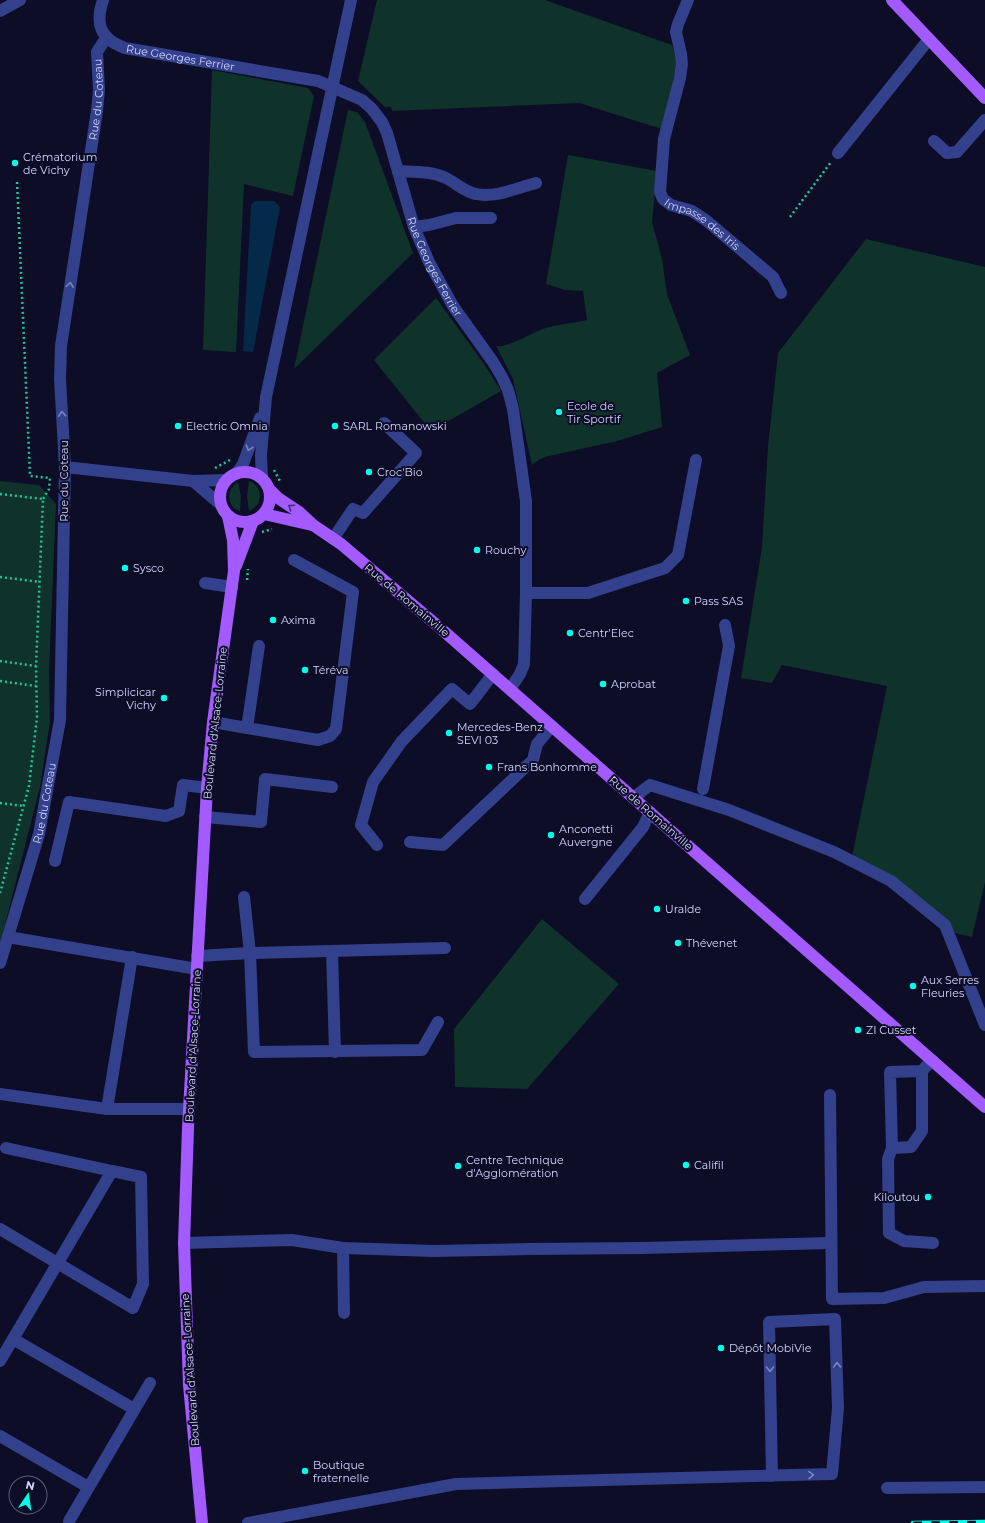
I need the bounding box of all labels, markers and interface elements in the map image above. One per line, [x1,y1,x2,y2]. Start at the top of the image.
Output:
street label: Rue Georges Ferrier [125,41,236,74]
street label: Rue du Coteau [86,59,106,141]
place label: Crématorium de Vichy [23,150,97,177]
marker: Crématorium de Vichy [10,158,20,168]
street label: Impasse des Iris [661,195,743,253]
street label: Rue Georges Ferrier [404,215,465,319]
one-way arrow [65,282,74,288]
place label: Ecole de Tir Sportif [567,399,622,426]
marker: Ecole de Tir Sportif [554,407,564,417]
one-way arrow [58,411,67,417]
place label: Electric Omnia [186,419,268,433]
place label: SARL Romanowski [343,419,447,433]
marker: Electric Omnia [173,421,183,431]
marker: SARL Romanowski [330,421,340,431]
street label: Rue du Coteau [57,440,71,522]
one-way arrow [246,444,254,451]
place label: Croc'Bio [377,465,423,479]
marker: Croc'Bio [364,467,374,477]
one-way arrow [288,504,295,512]
place label: Rouchy [485,543,527,557]
marker: Rouchy [472,545,482,555]
street label: Rue de Romainville [362,560,453,640]
place label: Sysco [133,561,164,575]
marker: Sysco [120,563,130,573]
place label: Pass SAS [694,594,743,608]
marker: Pass SAS [681,596,691,606]
place label: Axima [281,613,316,627]
marker: Axima [268,615,278,625]
place label: Centr'Elec [578,626,634,640]
marker: Centr'Elec [565,628,575,638]
street label: Boulevard d'Alsace-Lorraine [200,646,230,800]
place label: Téréva [313,663,348,677]
marker: Téréva [300,665,310,675]
place label: Aprobat [611,677,656,691]
marker: Aprobat [598,679,608,689]
place label: Simplicicar Vichy [95,685,156,712]
marker: Simplicicar Vichy [159,693,169,703]
place label: Mercedes-Benz SEVI 03 [457,720,543,747]
marker: Mercedes-Benz SEVI 03 [444,728,454,738]
place label: Frans Bonhomme [497,760,597,774]
street label: Rue du Coteau [30,762,59,845]
marker: Frans Bonhomme [484,762,494,772]
street label: Rue de Romainville [606,773,696,853]
place label: Anconetti Auvergne [559,822,613,849]
marker: Anconetti Auvergne [546,830,556,840]
place label: Uralde [665,902,702,916]
marker: Uralde [652,904,662,914]
place label: Thévenet [686,936,738,950]
marker: Thévenet [673,938,683,948]
street label: Boulevard d'Alsace-Lorraine [182,969,204,1123]
place label: Aux Serres Fleuries [921,973,980,1000]
marker: Aux Serres Fleuries [908,981,918,991]
place label: ZI Cusset [866,1023,917,1037]
marker: ZI Cusset [853,1025,863,1035]
place label: Centre Technique d'Agglomération [466,1153,564,1180]
place label: Califil [694,1158,724,1172]
marker: Califil [681,1160,691,1170]
marker: Centre Technique d'Agglomération [453,1161,463,1171]
place label: Kiloutou [873,1190,920,1204]
marker: Kiloutou [923,1192,933,1202]
street label: Boulevard d'Alsace-Lorraine [178,1293,202,1447]
place label: Dépôt MobiVie [729,1341,812,1355]
marker: Dépôt MobiVie [716,1343,726,1353]
one-way arrow [832,1362,841,1368]
one-way arrow [766,1366,774,1372]
place label: Boutique fraternelle [313,1458,369,1485]
marker: Boutique fraternelle [300,1466,310,1476]
one-way arrow [808,1470,814,1479]
north arrow [8,1475,48,1515]
text: N [24,1477,36,1493]

